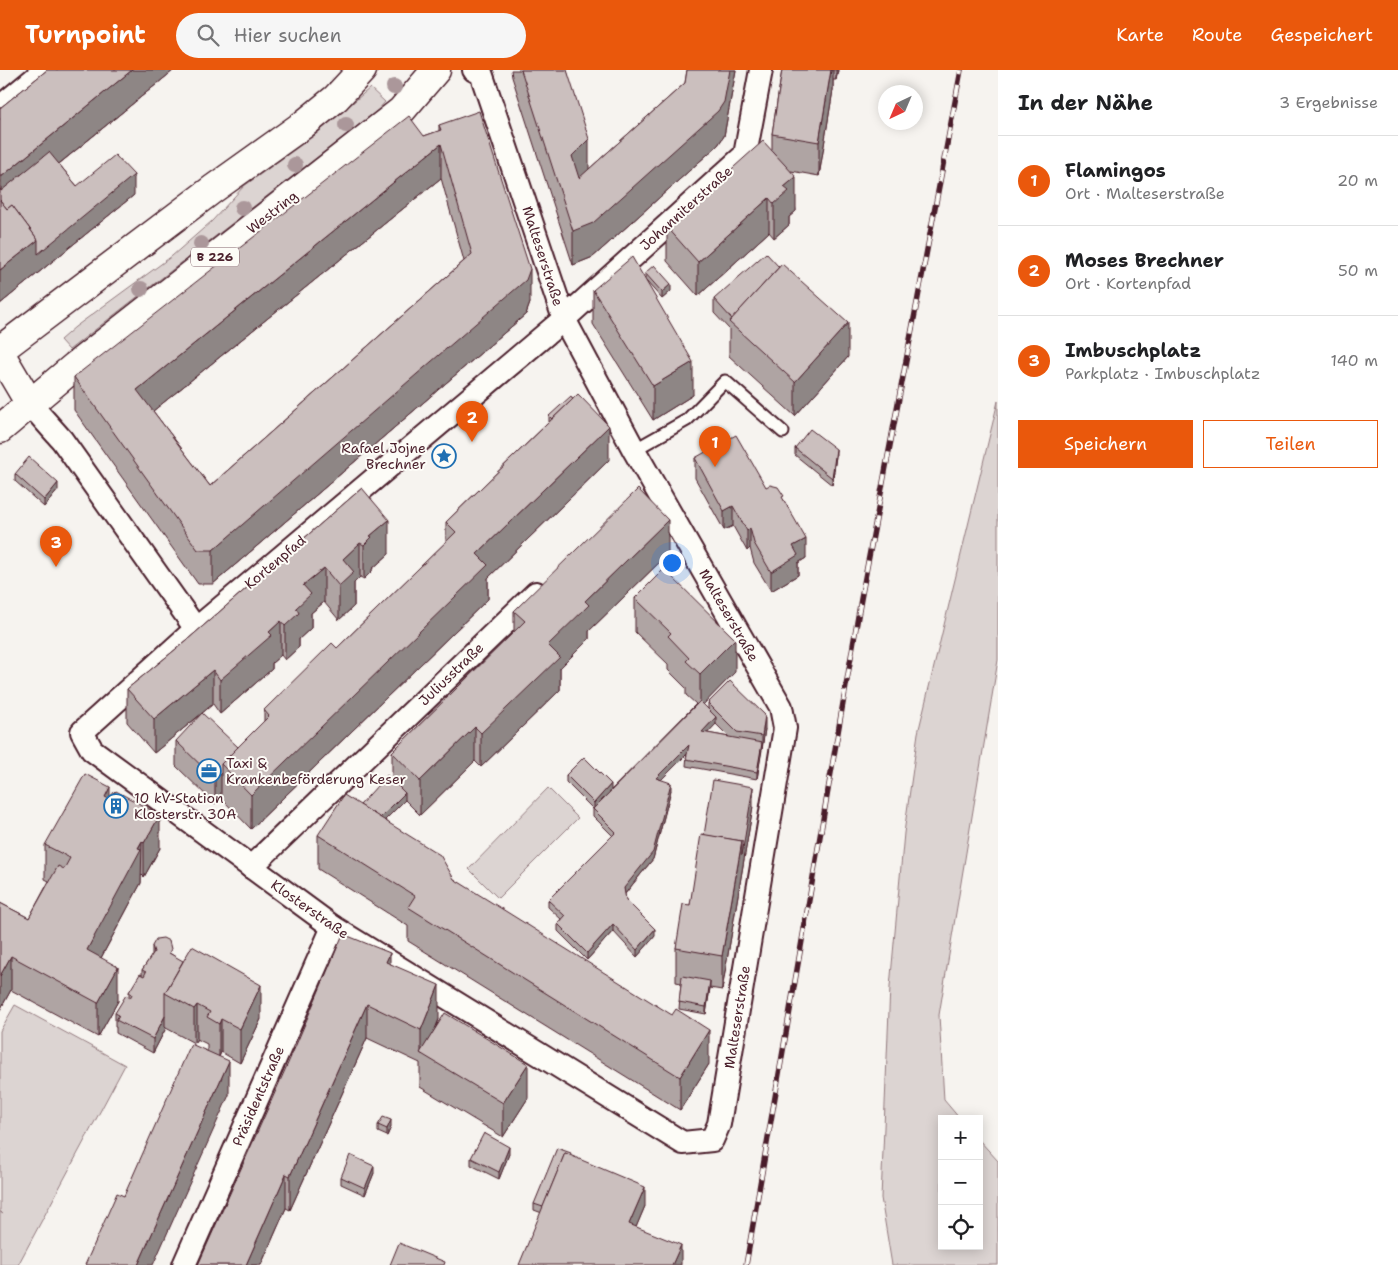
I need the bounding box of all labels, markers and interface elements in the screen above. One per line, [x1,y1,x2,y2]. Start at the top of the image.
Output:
search box [176,13,526,58]
text: Turnpoint [25,19,146,51]
icon: search [194,21,222,49]
text: Hier suchen [234,23,341,48]
text: Karte [1116,23,1164,47]
text: Route [1192,23,1243,47]
text: Gespeichert [1271,23,1373,47]
north arrow [878,85,923,130]
text: In der Nähe [1018,89,1153,117]
text: 3 Ergebnisse [1279,92,1378,113]
text: Flamingos [1065,158,1166,183]
street label: Johanniterstraße [636,162,736,254]
text: 1 [1030,170,1038,191]
text: 20 m [1337,170,1378,191]
text: Ort · Malteserstraße [1065,183,1225,204]
street label: Westring [243,186,301,238]
street label: Malteserstraße [518,204,568,308]
road number: B 226 [191,248,239,266]
text: Moses Brechner [1065,248,1224,273]
text: 2 [1028,260,1040,281]
text: 50 m [1338,260,1378,281]
text: Ort · Kortenpfad [1065,273,1191,294]
text: Imbuschplatz [1065,338,1201,363]
text: 3 [1028,350,1040,371]
text: 140 m [1331,350,1378,371]
text: Parkplatz · Imbuschplatz [1065,363,1261,384]
pin: 2 [456,401,488,442]
button: Speichern [1018,420,1193,468]
button: Teilen [1203,420,1378,468]
pin: 1 [699,426,731,467]
place label: Rafael Jojne Brechner [341,439,426,473]
place icon: Rafael Jojne Brechner [431,443,457,469]
pin: 3 [40,526,72,567]
street label: Kortenpfad [241,531,309,593]
your location [659,550,685,576]
street label: Malteserstraße [695,565,763,665]
street label: Juliusstraße [415,639,487,709]
place label: Taxi & Krankenbeförderung Keser [226,754,407,788]
office icon: Taxi & Krankenbeförderung Keser [196,758,222,784]
place label: 10 kV-Station Klosterstr. 30A [134,789,237,823]
building icon: 10 kV-Station Klosterstr. 30A [103,793,129,819]
street label: Klosterstraße [267,875,353,943]
street label: Malteserstraße [720,964,754,1070]
street label: Präsidentstraße [228,1043,288,1149]
map controls [938,1115,983,1250]
button: + [938,1115,983,1160]
button: − [938,1160,983,1205]
button: locate [938,1205,983,1250]

